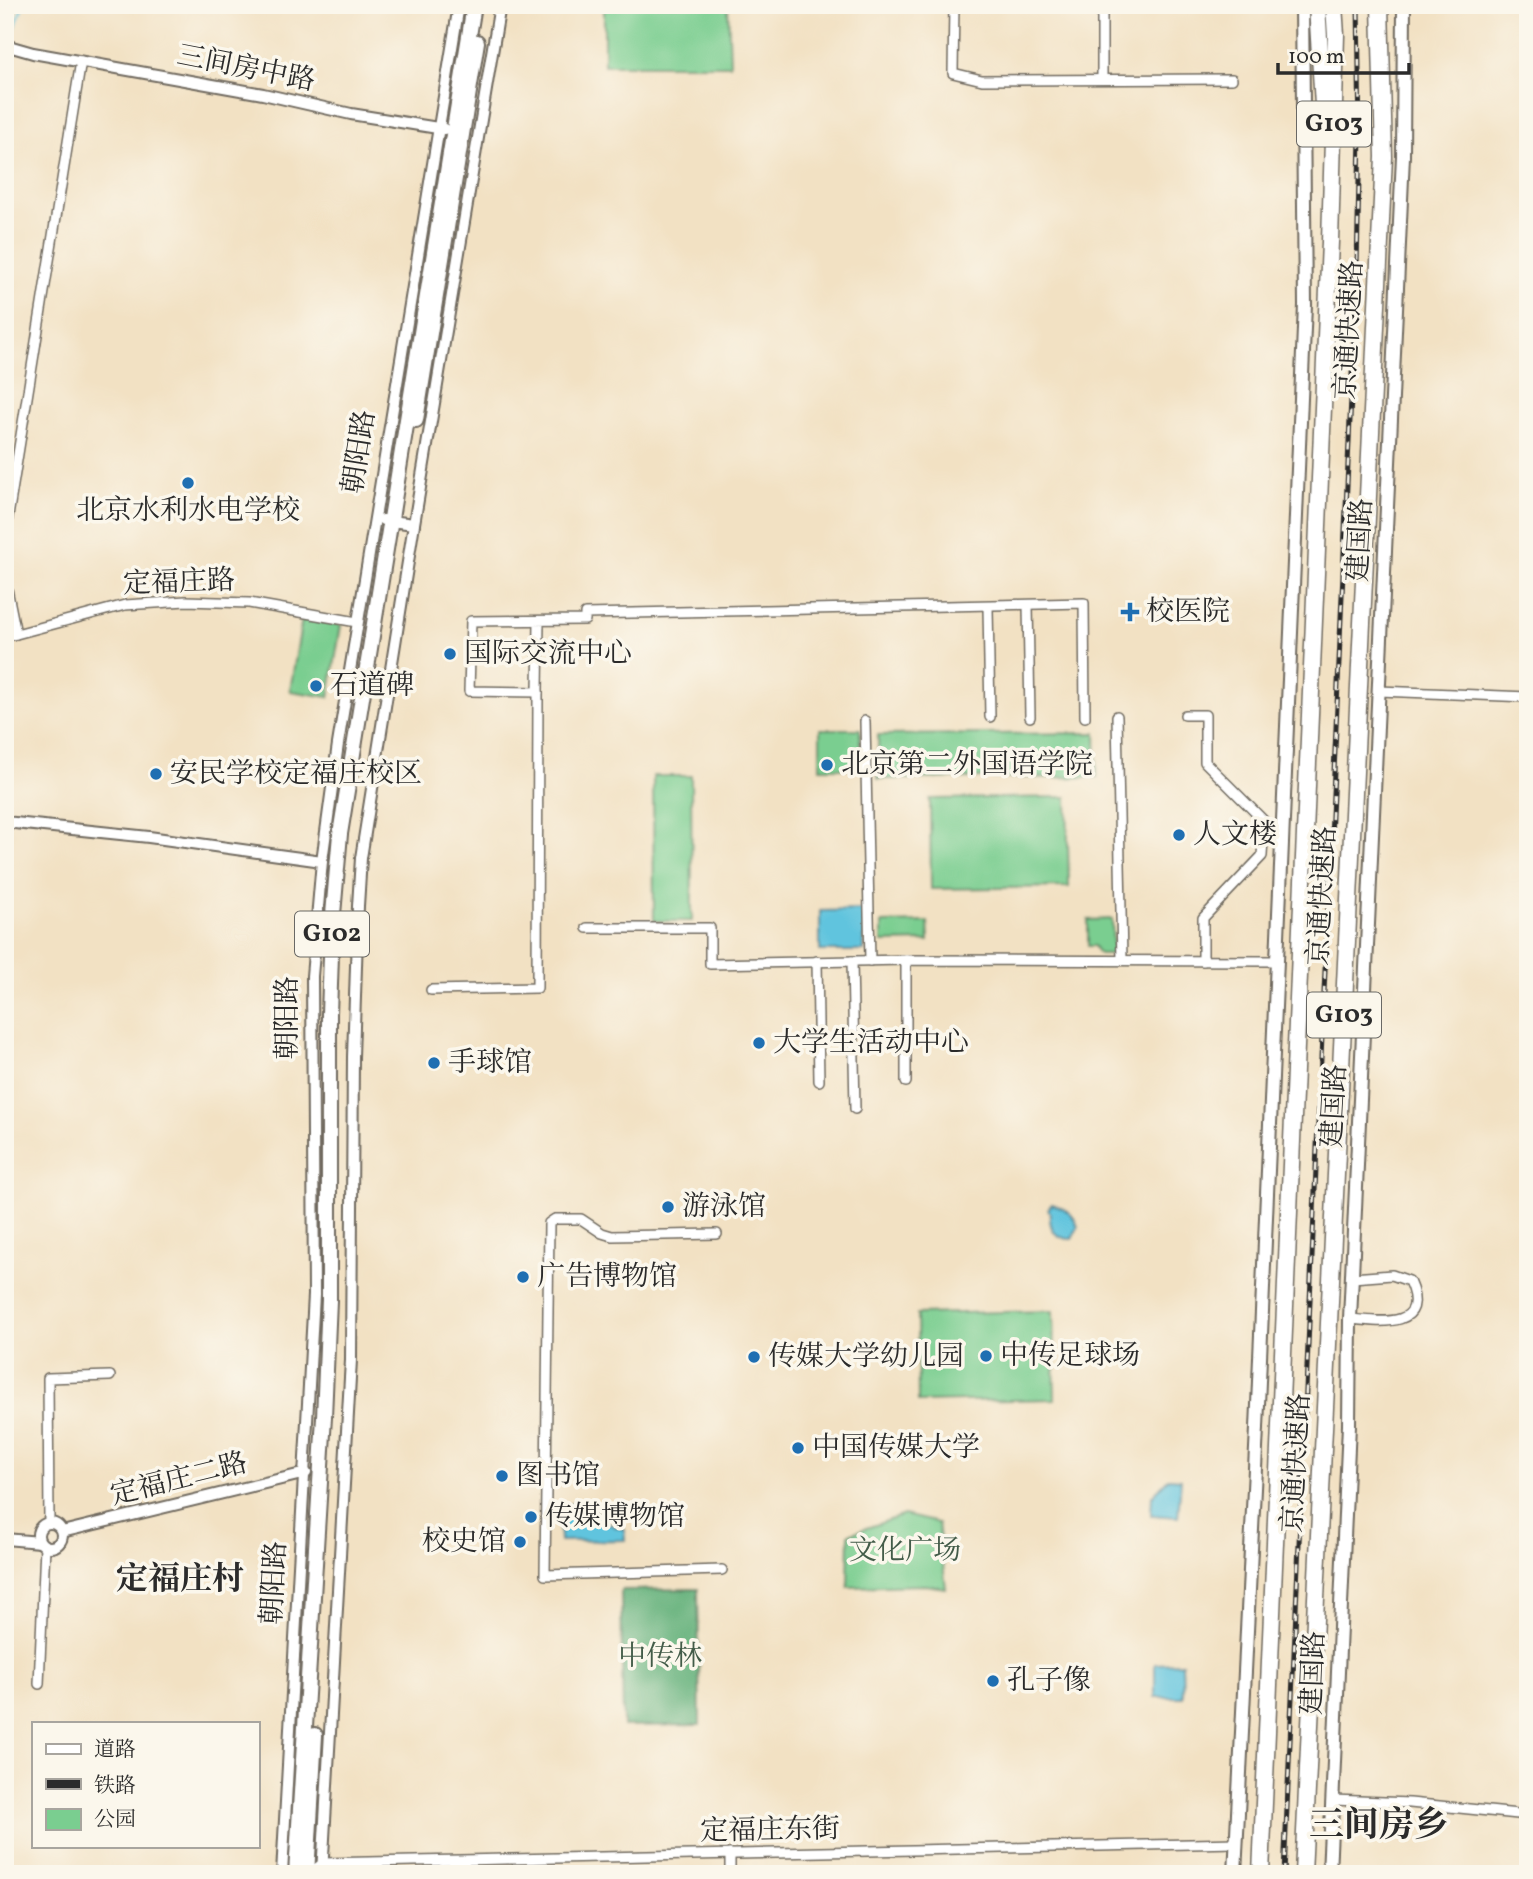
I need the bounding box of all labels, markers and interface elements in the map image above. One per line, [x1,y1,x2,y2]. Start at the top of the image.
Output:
scale bar [1278,32,1409,76]
street label: 三间房中路 [174,37,318,101]
text: 100 m [1288,43,1345,72]
road number: G103 [1297,102,1371,146]
street label: 京通快速路 [1327,259,1373,401]
street label: 朝阳路 [334,407,386,497]
marker: 北京水利水电学校 [180,475,196,491]
place label: 北京水利水电学校 [76,492,300,531]
street label: 建国路 [1339,497,1383,583]
street label: 定福庄路 [122,562,236,604]
place label: 校医院 [1146,593,1230,632]
marker: 校医院 [1120,602,1140,622]
place label: 国际交流中心 [464,635,632,674]
marker: 国际交流中心 [442,646,458,662]
place label: 石道碑 [330,667,414,706]
marker: 石道碑 [308,678,324,694]
place label: 北京第二外国语学院 [841,746,1093,785]
place label: 安民学校定福庄校区 [170,755,422,794]
marker: 北京第二外国语学院 [819,757,835,773]
marker: 安民学校定福庄校区 [148,766,164,782]
place label: 人文楼 [1193,816,1277,855]
street label: 京通快速路 [1300,825,1346,967]
marker: 人文楼 [1171,827,1187,843]
road number: G102 [295,911,369,956]
street label: 朝阳路 [269,976,308,1060]
road number: G103 [1307,992,1381,1038]
place label: 大学生活动中心 [773,1024,969,1063]
marker: 大学生活动中心 [751,1035,767,1051]
place label: 手球馆 [448,1044,532,1083]
marker: 手球馆 [426,1055,442,1071]
street label: 建国路 [1313,1063,1357,1149]
place label: 游泳馆 [682,1188,766,1227]
marker: 游泳馆 [660,1199,676,1215]
place label: 广告博物馆 [537,1258,677,1297]
marker: 广告博物馆 [515,1269,531,1285]
place label: 中传足球场 [1000,1337,1140,1376]
place label: 传媒大学幼儿园 [768,1338,964,1377]
marker: 中传足球场 [978,1348,994,1364]
marker: 传媒大学幼儿园 [746,1349,762,1365]
street label: 京通快速路 [1274,1392,1320,1534]
place label: 中国传媒大学 [812,1429,980,1468]
marker: 中国传媒大学 [790,1440,806,1456]
street label: 定福庄二路 [106,1444,252,1516]
place label: 图书馆 [516,1457,600,1496]
marker: 图书馆 [494,1468,510,1484]
place label: 传媒博物馆 [545,1498,685,1537]
marker: 传媒博物馆 [523,1509,539,1525]
place label: 校史馆 [422,1523,506,1562]
park label: 文化广场 [849,1532,961,1571]
marker: 校史馆 [512,1534,528,1550]
street label: 朝阳路 [253,1540,297,1626]
district label: 定福庄村 [116,1559,244,1603]
street label: 建国路 [1293,1630,1335,1716]
park label: 中传林 [618,1638,702,1677]
place label: 孔子像 [1007,1662,1091,1701]
marker: 孔子像 [985,1673,1001,1689]
legend [32,1722,259,1848]
text: 道路 [94,1736,136,1765]
text: 铁路 [94,1772,136,1801]
district label: 三间房乡 [1309,1803,1449,1851]
text: 公园 [94,1806,136,1835]
street label: 定福庄东街 [700,1810,840,1852]

